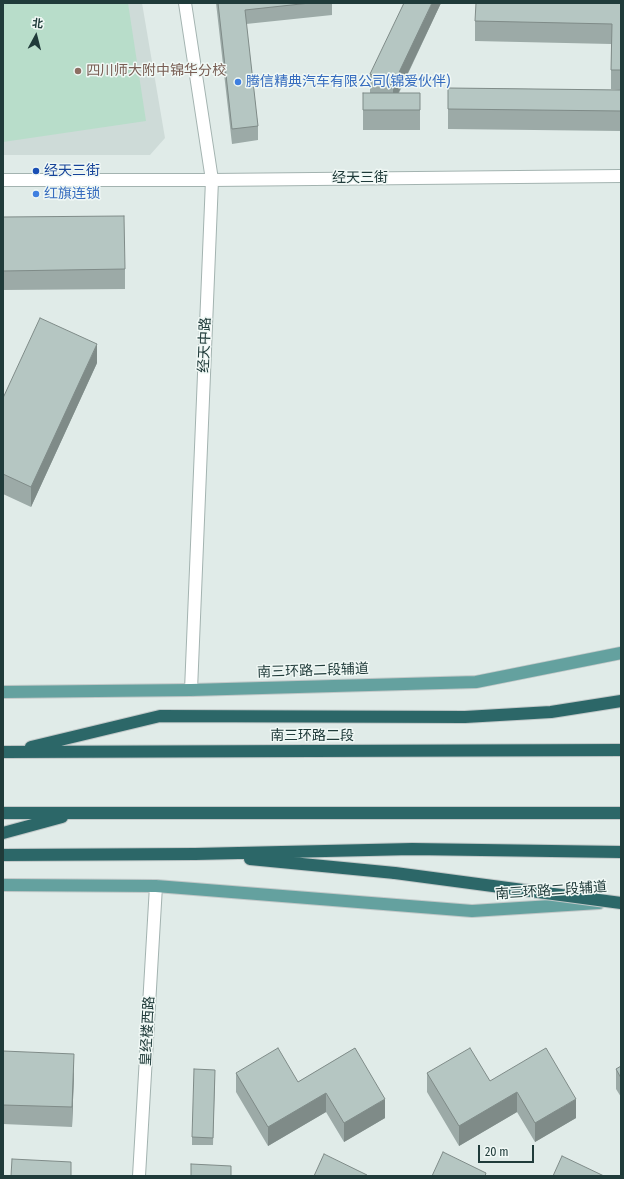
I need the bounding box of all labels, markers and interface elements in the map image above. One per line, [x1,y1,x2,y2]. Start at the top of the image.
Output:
north arrow [16,16,56,56]
text: 北 [31,16,44,31]
place label: 四川师大附中锦华分校 [86,63,226,79]
marker: 四川师大附中锦华分校 [73,66,83,76]
place label: 腾信精典汽车有限公司(锦爱伙伴) [246,74,450,90]
marker: 腾信精典汽车有限公司(锦爱伙伴) [233,77,243,87]
place label: 经天三街 [44,163,100,179]
marker: 经天三街 [31,166,41,176]
street label: 经天三街 [332,170,388,186]
place label: 红旗连锁 [44,186,100,202]
marker: 红旗连锁 [31,189,41,199]
street label: 经天中路 [196,317,214,373]
street label: 南三环路二段辅道 [257,661,369,681]
street label: 南三环路二段 [270,728,354,744]
street label: 南三环路二段辅道 [495,879,607,903]
street label: 皇经楼西路 [138,996,158,1066]
scale bar [480,1137,536,1163]
text: 20 m [485,1145,509,1159]

